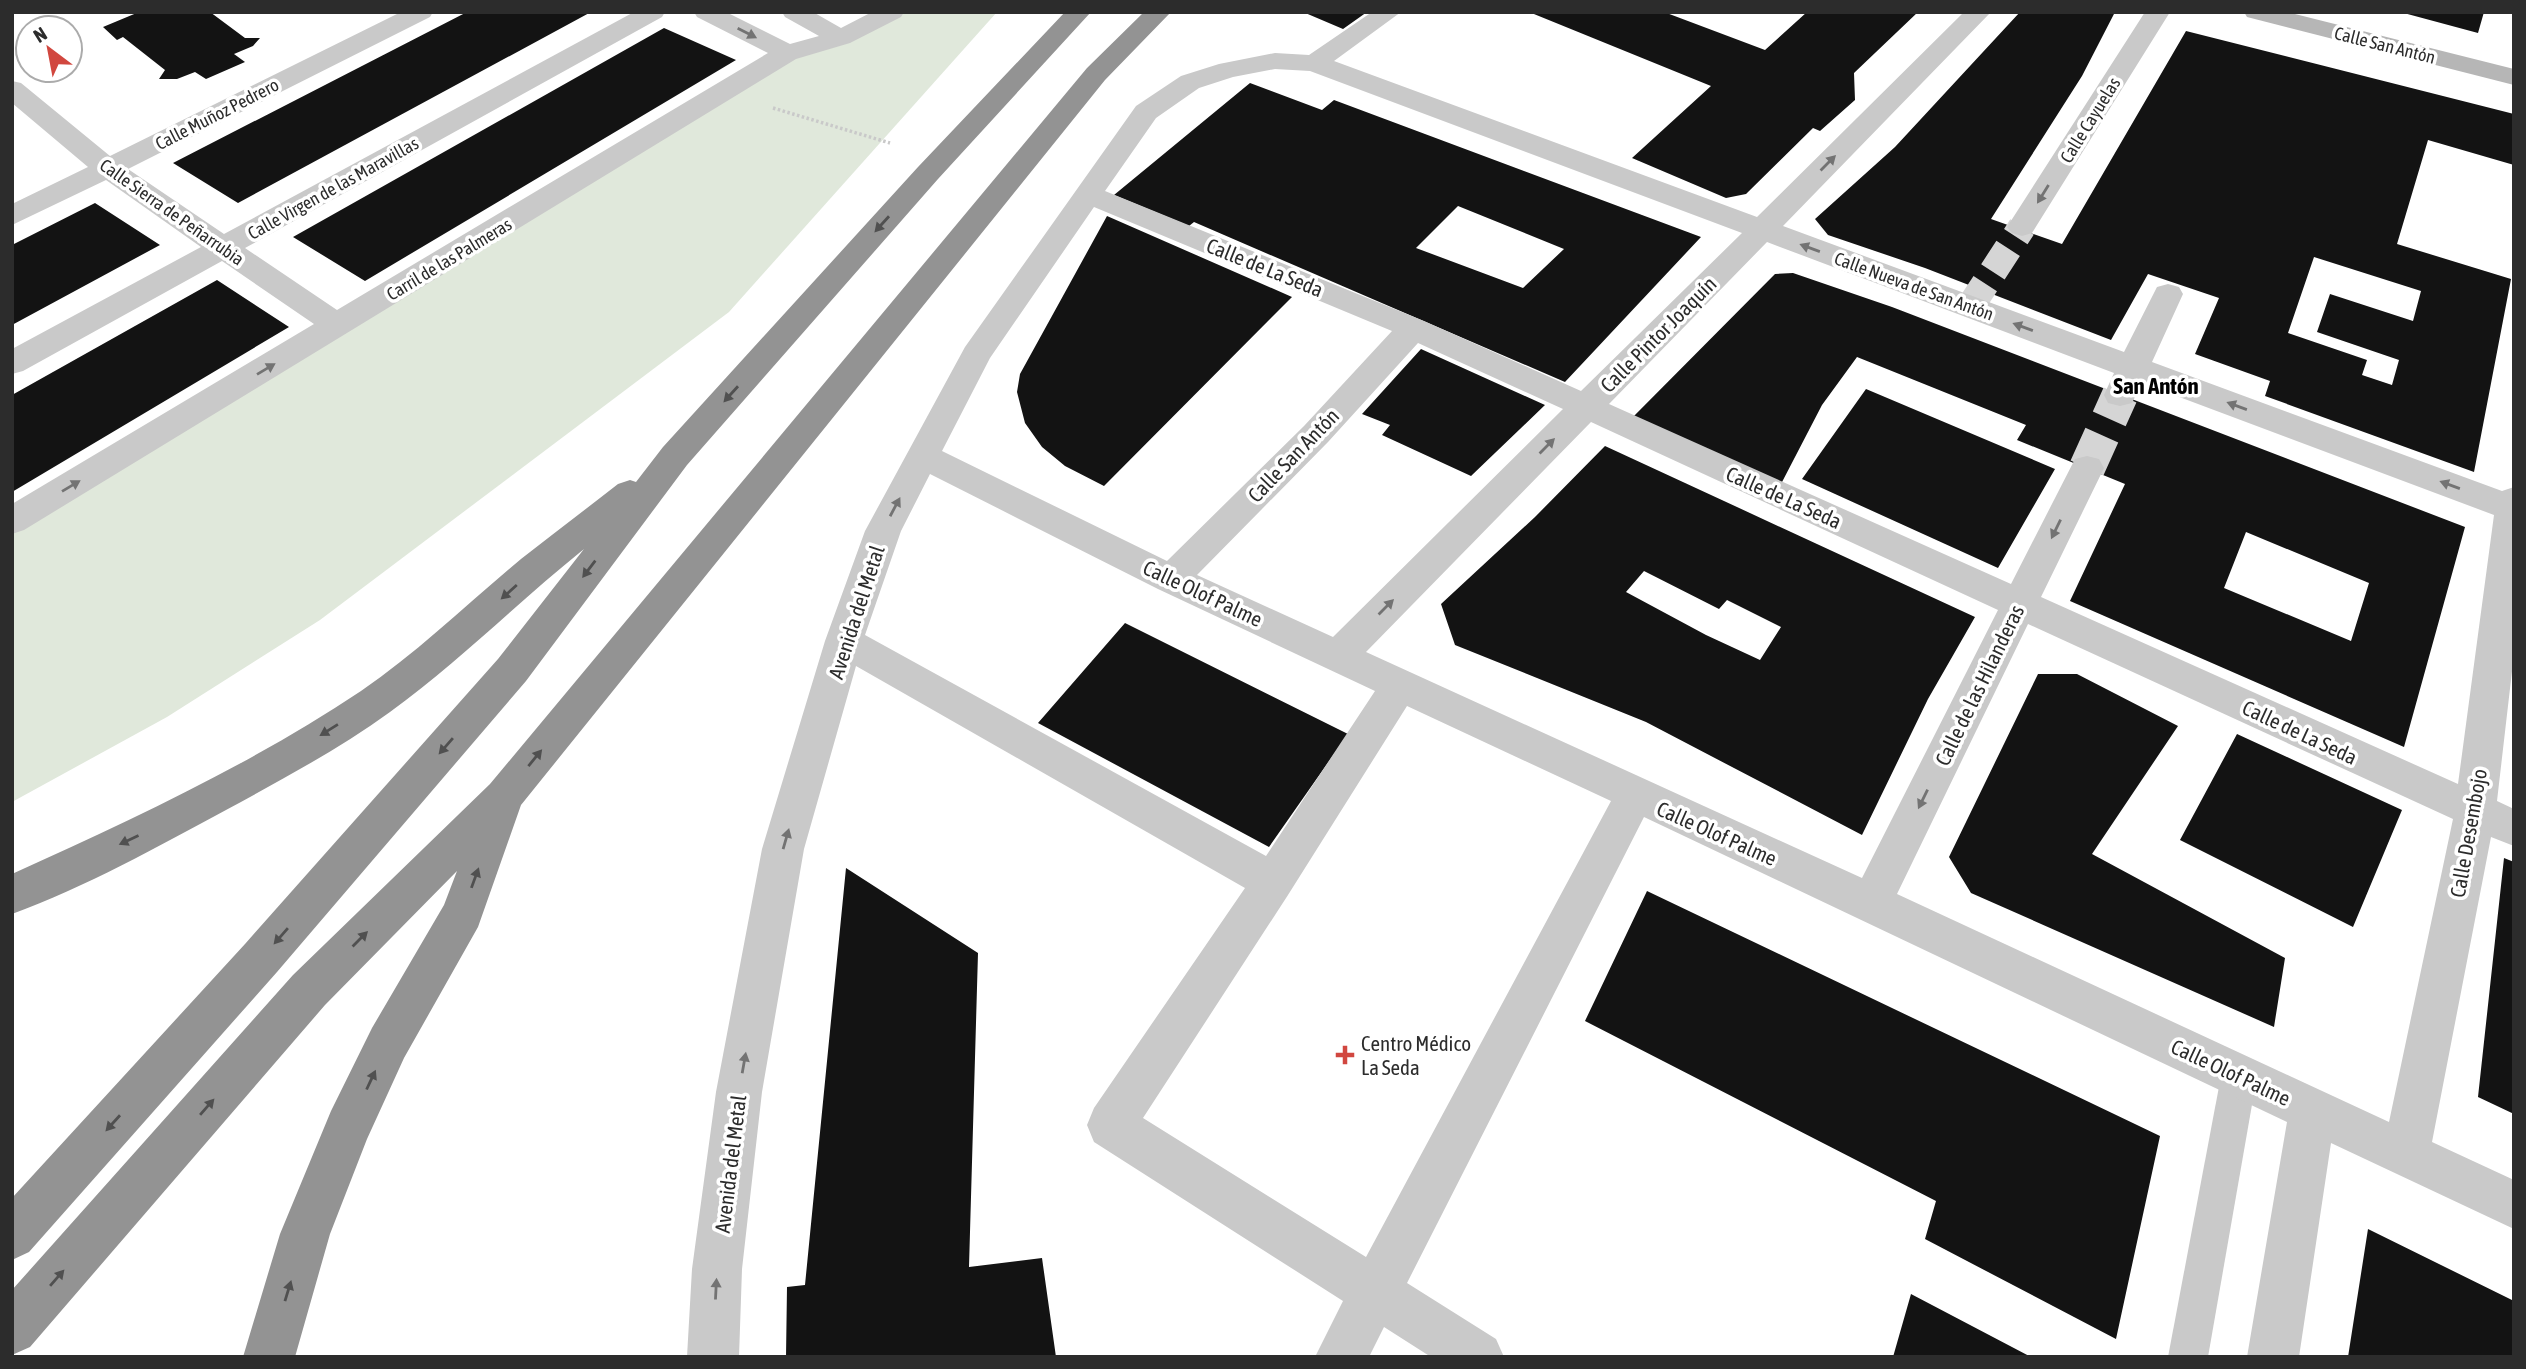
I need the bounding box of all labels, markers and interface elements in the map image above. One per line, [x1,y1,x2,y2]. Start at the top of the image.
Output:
north arrow [14,14,84,84]
text: N [29,22,51,47]
street label: Calle San Antón [2332,22,2438,68]
one-way arrow [737,27,757,38]
street label: Calle Cayuelas [2055,73,2125,167]
street label: Calle Muñoz Pedrero [152,74,282,154]
street label: Calle Virgen de las Maravillas [244,132,422,244]
street label: Calle Sierra de Peñarrubia [96,154,248,270]
one-way arrow [1819,156,1836,172]
one-way arrow [2036,184,2049,204]
street label: Carril de las Palmeras [383,213,515,305]
one-way arrow [874,215,890,233]
street label: Calle de La Seda [1203,233,1327,301]
one-way arrow [1800,242,1821,253]
street label: Calle Nueva de San Antón [1832,247,1996,325]
street label: Calle Pintor Joaquín [1595,271,1721,397]
one-way arrow [2013,321,2034,332]
one-way arrow [256,363,276,375]
district label: San Antón [2113,373,2199,399]
one-way arrow [723,385,739,403]
one-way arrow [2226,400,2247,411]
street label: Calle San Antón [1242,403,1344,507]
one-way arrow [1538,438,1554,455]
street label: Calle de La Seda [1723,461,1845,533]
one-way arrow [61,479,80,492]
one-way arrow [2439,480,2460,491]
one-way arrow [889,497,901,517]
one-way arrow [2051,519,2062,539]
street label: Avenida del Metal [823,542,889,682]
street label: Calle Olof Palme [1140,555,1266,631]
one-way arrow [583,560,597,578]
one-way arrow [500,584,518,600]
one-way arrow [1378,599,1395,616]
street label: Calle de las Hilanderas [1930,601,2028,769]
street label: Calle de La Seda [2239,695,2361,769]
one-way arrow [319,724,338,737]
one-way arrow [439,737,454,754]
one-way arrow [528,750,543,768]
street label: Calle Desembojo [2445,767,2491,899]
one-way arrow [1917,789,1928,809]
street label: Calle Olof Palme [1653,796,1781,870]
one-way arrow [781,828,792,850]
one-way arrow [119,835,140,846]
one-way arrow [470,867,481,888]
one-way arrow [274,927,289,944]
one-way arrow [351,931,368,947]
place label: Centro Médico La Seda [1361,1031,1471,1079]
street label: Calle Olof Palme [2168,1034,2294,1110]
marker: Centro Médico La Seda [1335,1045,1355,1065]
one-way arrow [739,1052,750,1074]
one-way arrow [365,1070,377,1090]
street label: Avenida del Metal [710,1093,750,1234]
one-way arrow [199,1098,214,1115]
one-way arrow [106,1115,121,1132]
one-way arrow [49,1269,65,1287]
one-way arrow [711,1277,722,1299]
one-way arrow [283,1280,293,1301]

